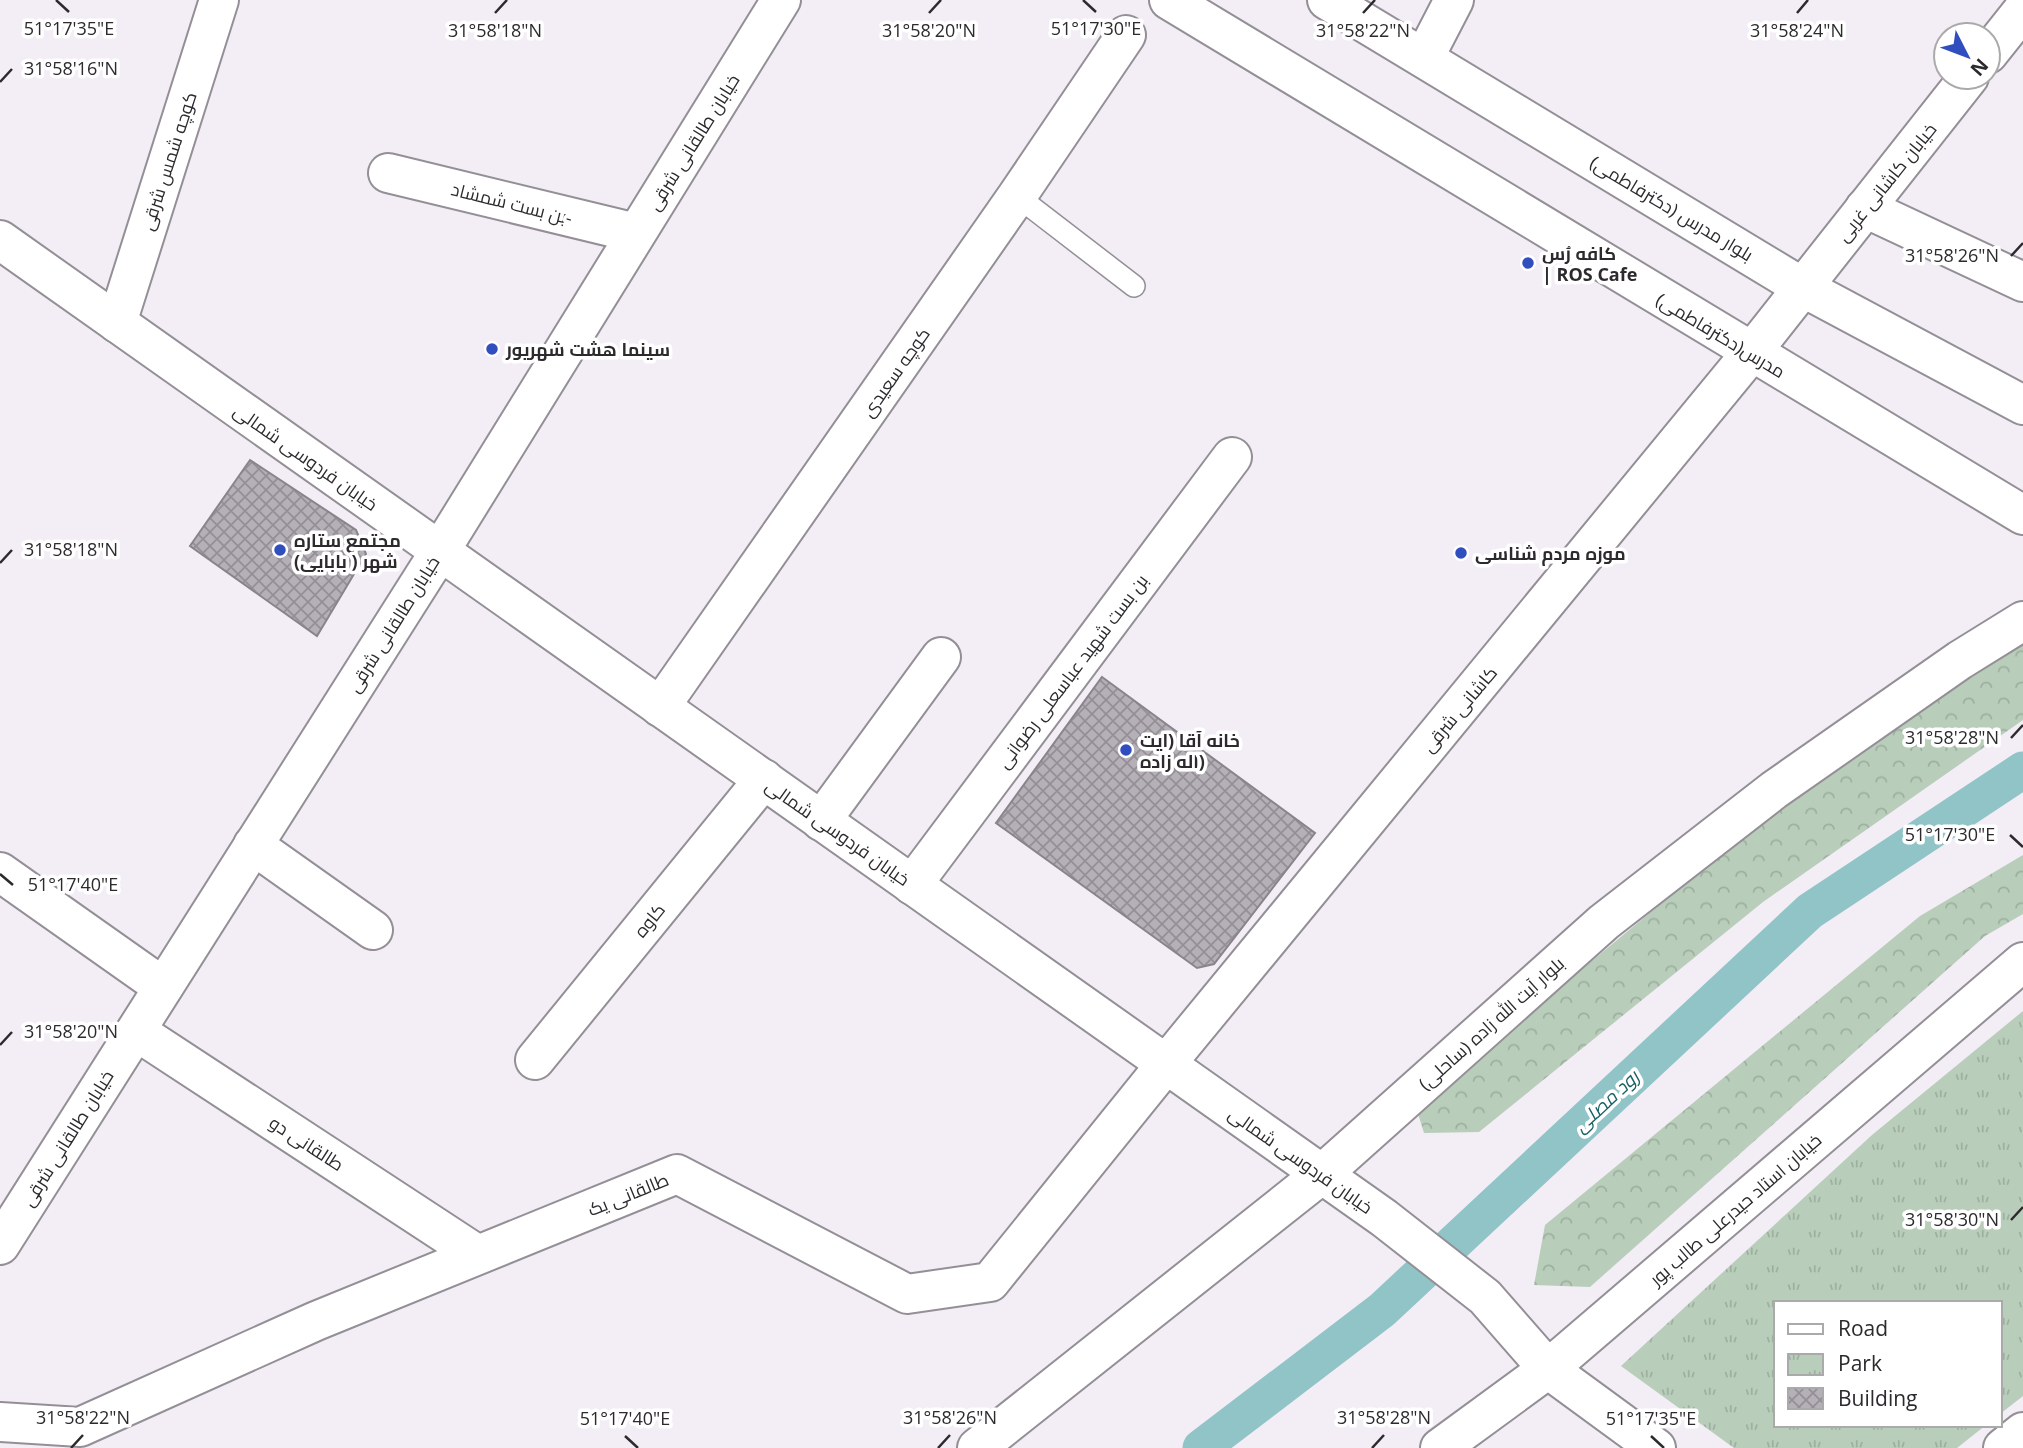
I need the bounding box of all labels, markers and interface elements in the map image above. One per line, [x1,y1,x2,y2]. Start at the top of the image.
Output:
text: 51°17'35"E [24,16,114,40]
text: 51°17'30"E [1051,16,1141,40]
text: 31°58'18"N [448,18,542,42]
text: 31°58'20"N [882,18,976,42]
text: 31°58'22"N [1316,18,1410,42]
text: 31°58'24"N [1750,18,1844,42]
north arrow [1932,21,2002,91]
text: N [1965,53,1994,82]
text: 31°58'16"N [24,56,118,80]
street label: خیابان طالقانی شرقی [641,69,745,215]
street label: کوچه شمس شرقی [134,89,203,234]
street label: خیابان کاشانی غربی [1831,118,1941,246]
street label: بلوار مدرس (دکترفاطمی) [1586,150,1758,266]
street label: بن بست شمشاد- [449,176,575,230]
place label: کافه رُس | ROS Cafe [1542,241,1637,286]
text: 31°58'26"N [1905,243,1999,267]
marker: کافه رُس | ROS Cafe [1520,255,1536,271]
street label: مدرس(دکترفاطمی) [1652,287,1790,383]
street label: کوچه سعیدی [855,322,936,422]
place label: سینما هشت شهریور [505,337,670,361]
marker: سینما هشت شهریور [484,341,500,357]
street label: خیابان فردوسی شمالی [229,398,383,516]
place label: مجتمع ستاره شهر ( بابایی) [294,528,401,573]
text: 31°58'18"N [24,537,118,561]
place label: موزه مردم شناسی [1475,541,1626,566]
marker: مجتمع ستاره شهر ( بابایی) [272,542,288,558]
marker: موزه مردم شناسی [1453,545,1469,561]
street label: خیابان طالقانی شرقی [341,551,445,697]
street label: بن بست شهید عباسعلی رضوانی [991,569,1153,773]
street label: کاشانی شرقی [1416,661,1502,757]
text: 31°58'28"N [1905,725,1999,749]
place label: خانه آقا (ایت اله زاده) [1140,728,1240,773]
marker: خانه آقا (ایت اله زاده) [1118,742,1134,758]
street label: خیابان فردوسی شمالی [761,773,915,891]
text: 51°17'30"E [1905,822,1995,846]
text: 51°17'40"E [28,872,118,896]
street label: کاوه [628,898,670,942]
street label: بلوار آیت الله زاده (ساحلی) [1413,951,1569,1095]
text: 31°58'20"N [24,1019,118,1043]
water label: رود مصلی [1568,1063,1646,1138]
street label: خیابان طالقانی شرقی [15,1065,119,1211]
street label: خیابان فردوسی شمالی [1224,1101,1378,1219]
street label: طالقانی دو [265,1110,349,1176]
street label: خیابان استاد حیدرعلی طالب پور [1643,1128,1827,1292]
street label: طالقانی یک [584,1167,672,1221]
text: 31°58'30"N [1905,1207,1999,1231]
legend [1774,1301,2002,1427]
text: Road [1838,1314,1888,1342]
text: Park [1838,1349,1882,1377]
text: Building [1838,1384,1917,1412]
text: 31°58'22"N [36,1405,130,1429]
text: 31°58'26"N [903,1405,997,1429]
text: 31°58'28"N [1337,1405,1431,1429]
text: 51°17'40"E [580,1406,670,1430]
text: 51°17'35"E [1606,1406,1696,1430]

